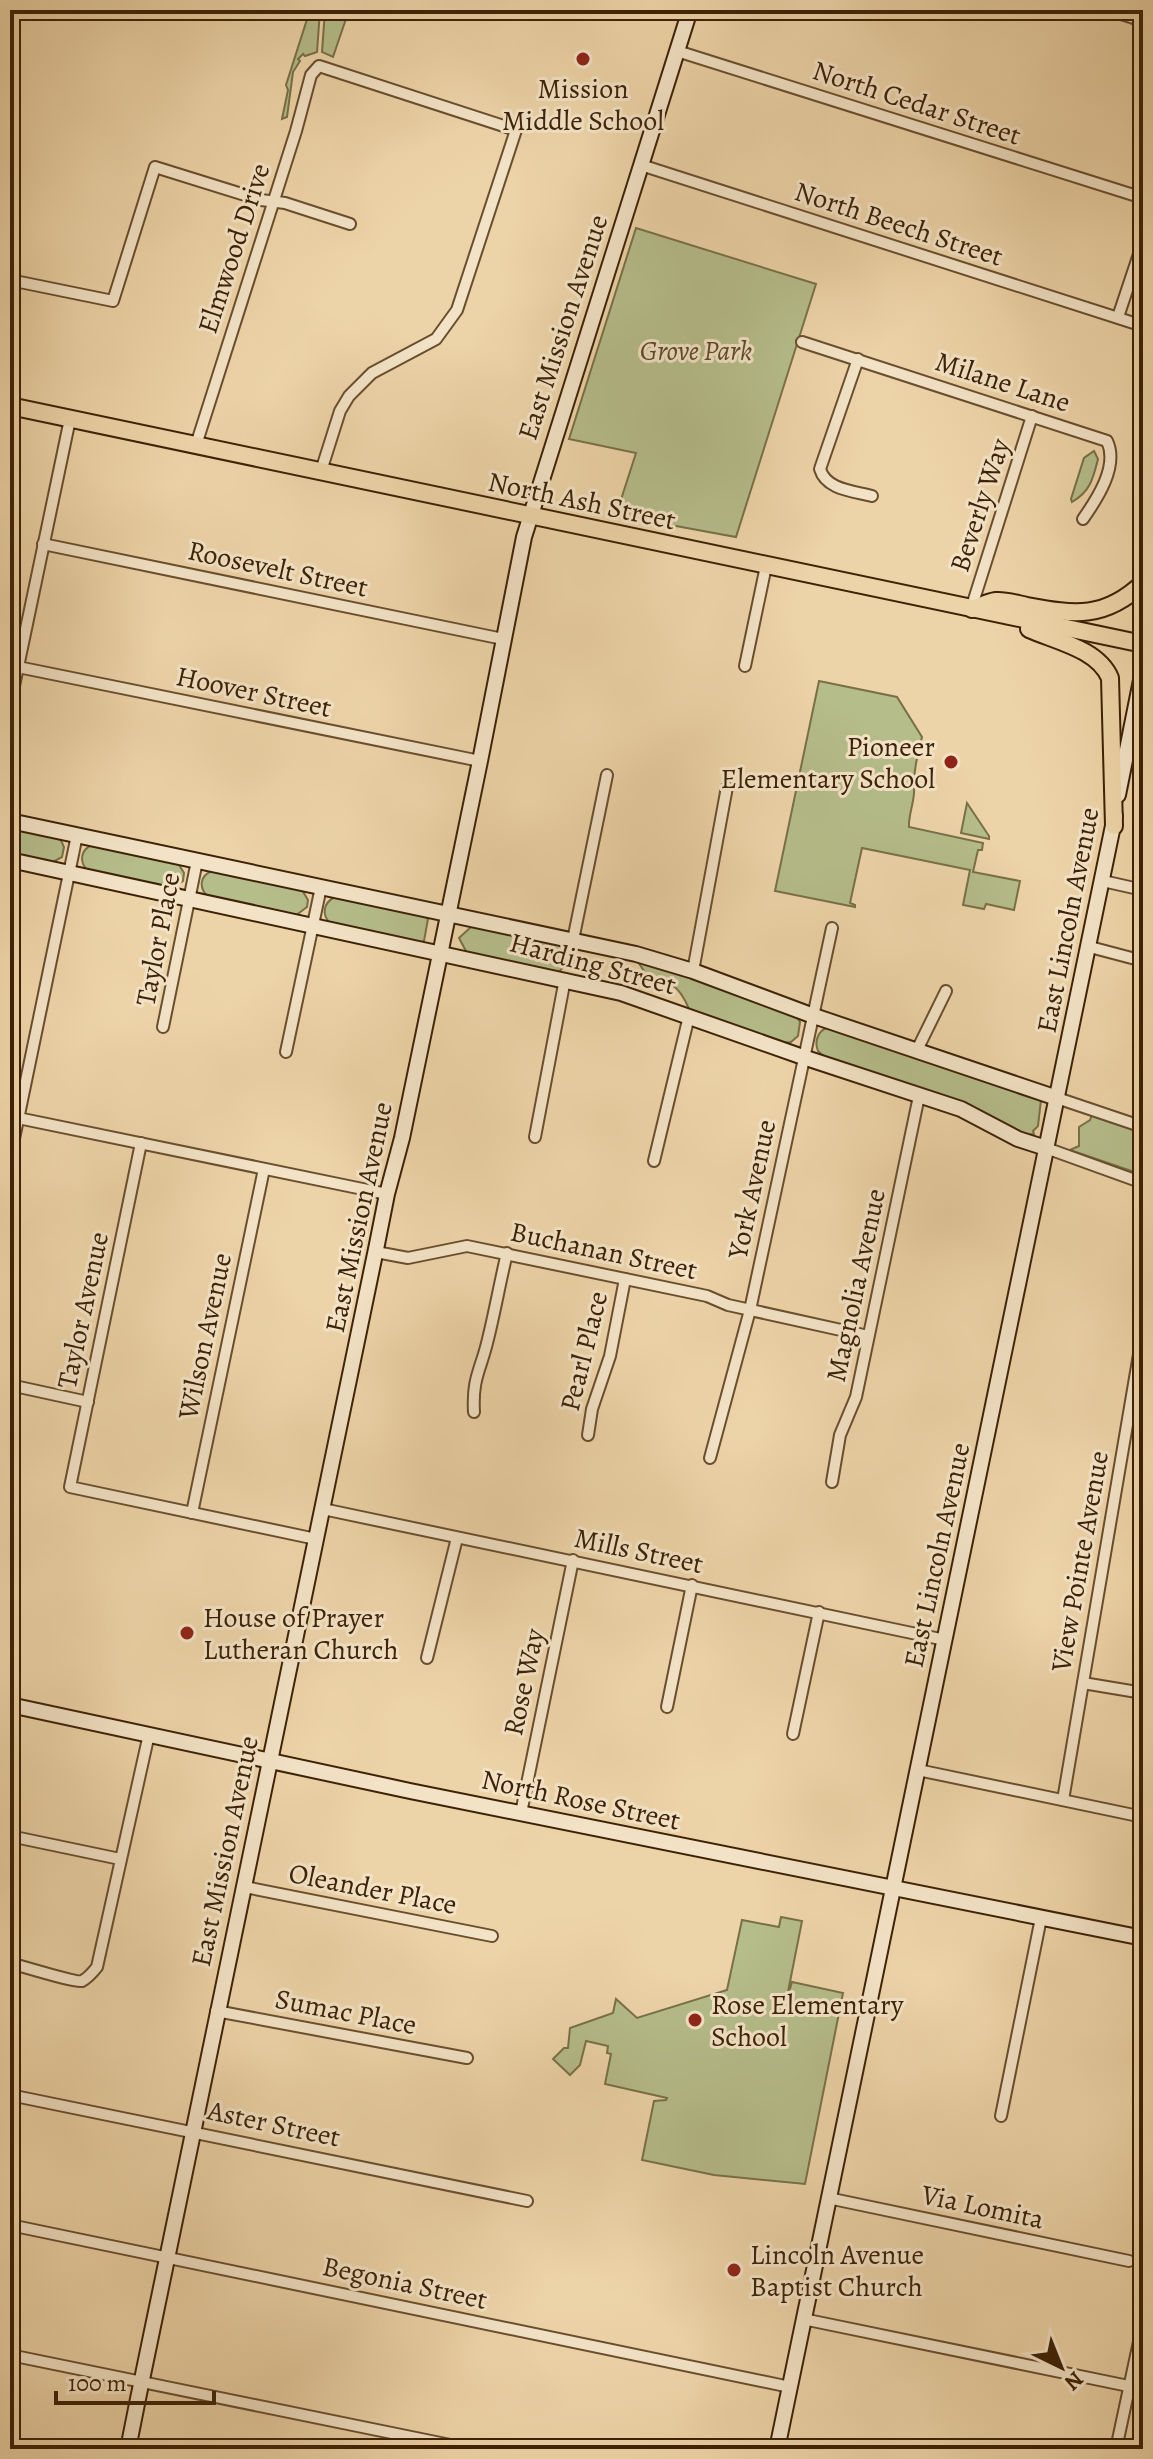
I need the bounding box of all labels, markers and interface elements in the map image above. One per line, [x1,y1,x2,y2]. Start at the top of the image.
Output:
marker: Mission Middle School [574,50,592,68]
street label: North Cedar Street [808,51,1026,155]
place label: Mission Middle School [502,70,664,140]
street label: Elmwood Drive [189,158,279,338]
street label: North Beech Street [790,172,1008,276]
street label: East Mission Avenue [509,210,617,445]
park label: Grove Park [640,332,752,370]
street label: Milane Lane [930,342,1075,422]
street label: Beverly Way [941,433,1019,577]
street label: North Ash Street [484,463,679,539]
street label: Roosevelt Street [184,531,371,607]
street label: Hoover Street [173,657,335,727]
place label: Pioneer Elementary School [721,728,935,798]
marker: Pioneer Elementary School [942,753,960,771]
street label: East Lincoln Avenue [1027,804,1108,1036]
street label: Taylor Place [126,869,190,1009]
street label: Harding Street [505,924,680,1004]
street label: East Mission Avenue [316,1098,402,1336]
street label: York Avenue [718,1116,785,1263]
street label: Magnolia Avenue [817,1185,895,1385]
street label: Buchanan Street [507,1213,701,1289]
street label: Taylor Avenue [48,1228,118,1392]
street label: Wilson Avenue [169,1250,241,1424]
street label: Pearl Place [551,1287,617,1415]
street label: East Lincoln Avenue [895,1439,979,1671]
street label: View Pointe Avenue [1042,1448,1118,1676]
street label: Mills Street [571,1519,707,1583]
place label: House of Prayer Lutheran Church [203,1599,398,1669]
marker: House of Prayer Lutheran Church [178,1624,196,1642]
street label: Rose Way [494,1625,554,1739]
street label: East Mission Avenue [182,1732,268,1970]
street label: North Rose Street [478,1760,684,1840]
street label: Oleander Place [286,1854,460,1924]
street label: Sumac Place [272,1980,420,2044]
place label: Rose Elementary School [711,1986,904,2056]
marker: Rose Elementary School [686,2011,704,2029]
street label: Aster Street [203,2091,344,2157]
street label: Via Lomita [917,2175,1047,2238]
place label: Lincoln Avenue Baptist Church [750,2236,924,2306]
street label: Begonia Street [319,2247,491,2319]
marker: Lincoln Avenue Baptist Church [725,2261,743,2279]
north arrow [1021,2327,1101,2407]
scale bar [56,2355,214,2405]
text: N [1058,2364,1090,2397]
text: 100 m [68,2367,127,2399]

